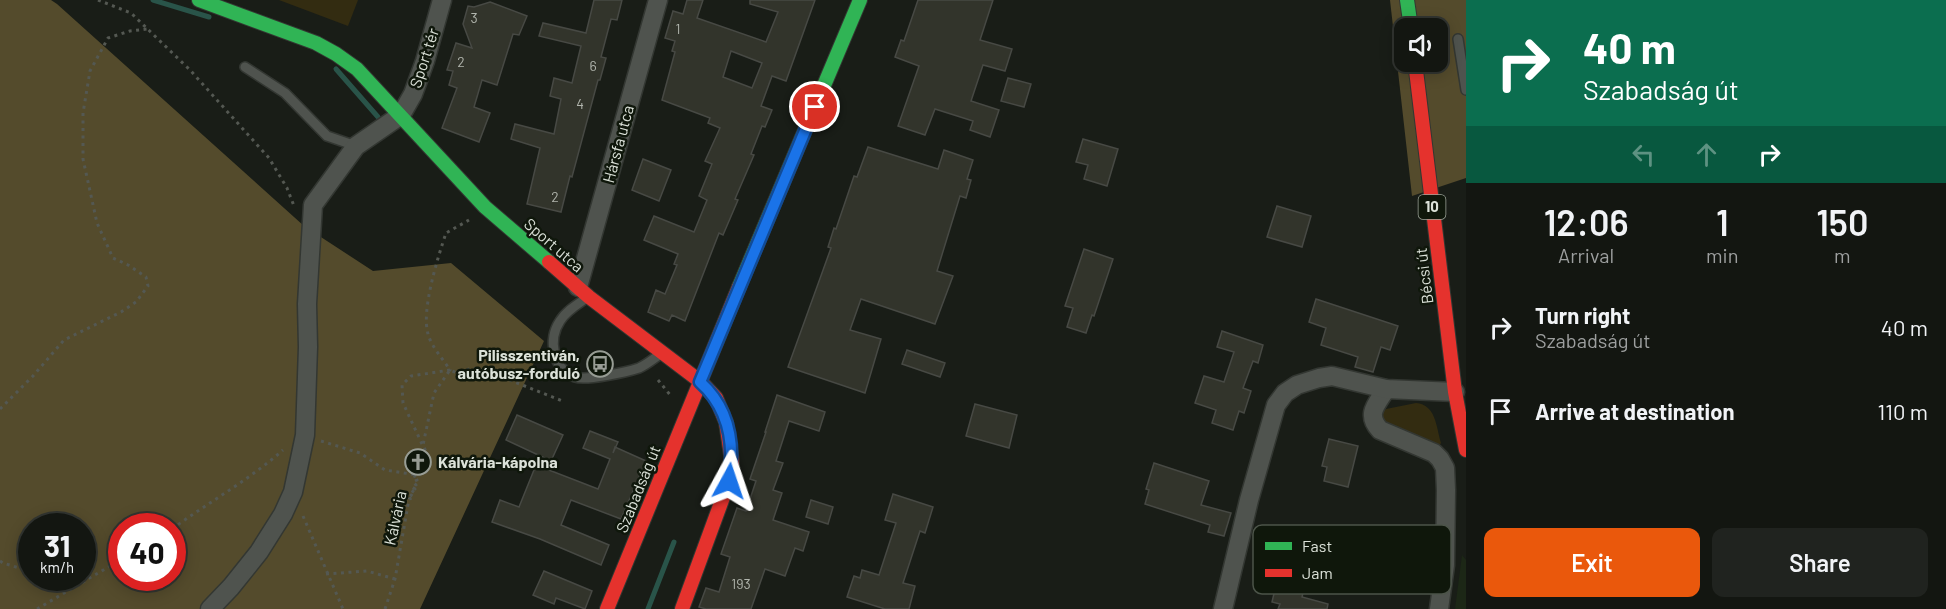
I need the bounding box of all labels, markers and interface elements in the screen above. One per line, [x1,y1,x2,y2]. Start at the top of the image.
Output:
house number: 3 [470,9,478,26]
map controls [1394,18,1448,72]
button: sound [1394,18,1448,72]
house number: 1 [676,20,680,37]
text: 40 m [1583,22,1676,72]
icon: right [1484,24,1562,102]
street label: Sport tér [405,25,442,90]
house number: 2 [457,53,465,70]
house number: 6 [589,57,597,74]
text: Szabadság út [1583,73,1739,105]
pin [789,81,840,132]
icon: arrive [798,90,831,123]
house number: 4 [576,95,584,112]
street label: Hársfa utca [598,103,637,185]
icon: left [1627,138,1660,171]
icon: ahead [1690,138,1723,171]
icon: right [1753,138,1786,171]
house number: 2 [551,188,559,205]
road number: 10 [1418,195,1446,219]
text: 12:06 [1544,200,1628,243]
text: 1 [1716,200,1729,243]
text: 150 [1816,200,1868,243]
street label: Sport utca [521,214,588,276]
text: Arrival [1558,243,1614,267]
text: min [1706,243,1739,267]
text: m [1834,243,1851,267]
street label: Bécsi út [1411,247,1436,305]
text: Turn right [1535,302,1630,328]
icon: right [1484,311,1517,344]
text: 40 m [1881,314,1928,340]
text: Szabadság út [1535,328,1650,352]
place label: Pilisszentiván, autóbusz-forduló [458,345,580,382]
bus stop icon: Pilisszentiván, autóbusz-forduló [585,349,615,379]
icon: arrive [1484,395,1517,428]
text: Arrive at destination [1535,398,1734,424]
text: 110 m [1878,398,1928,424]
street label: Szabadság út [611,442,664,535]
church icon: Kálvária-kápolna [403,447,433,477]
position arrow [697,449,761,513]
place label: Kálvária-kápolna [438,452,558,471]
street label: Kálvária [379,489,410,547]
speed limit sign: 40 [108,513,186,591]
legend [1253,525,1451,594]
text: 31 [44,527,70,563]
button: Exit [1484,528,1700,597]
button: Share [1712,528,1928,597]
text: Fast [1302,536,1332,555]
text: km/h [40,558,74,576]
text: Jam [1302,563,1333,582]
house number: 193 [731,575,751,592]

